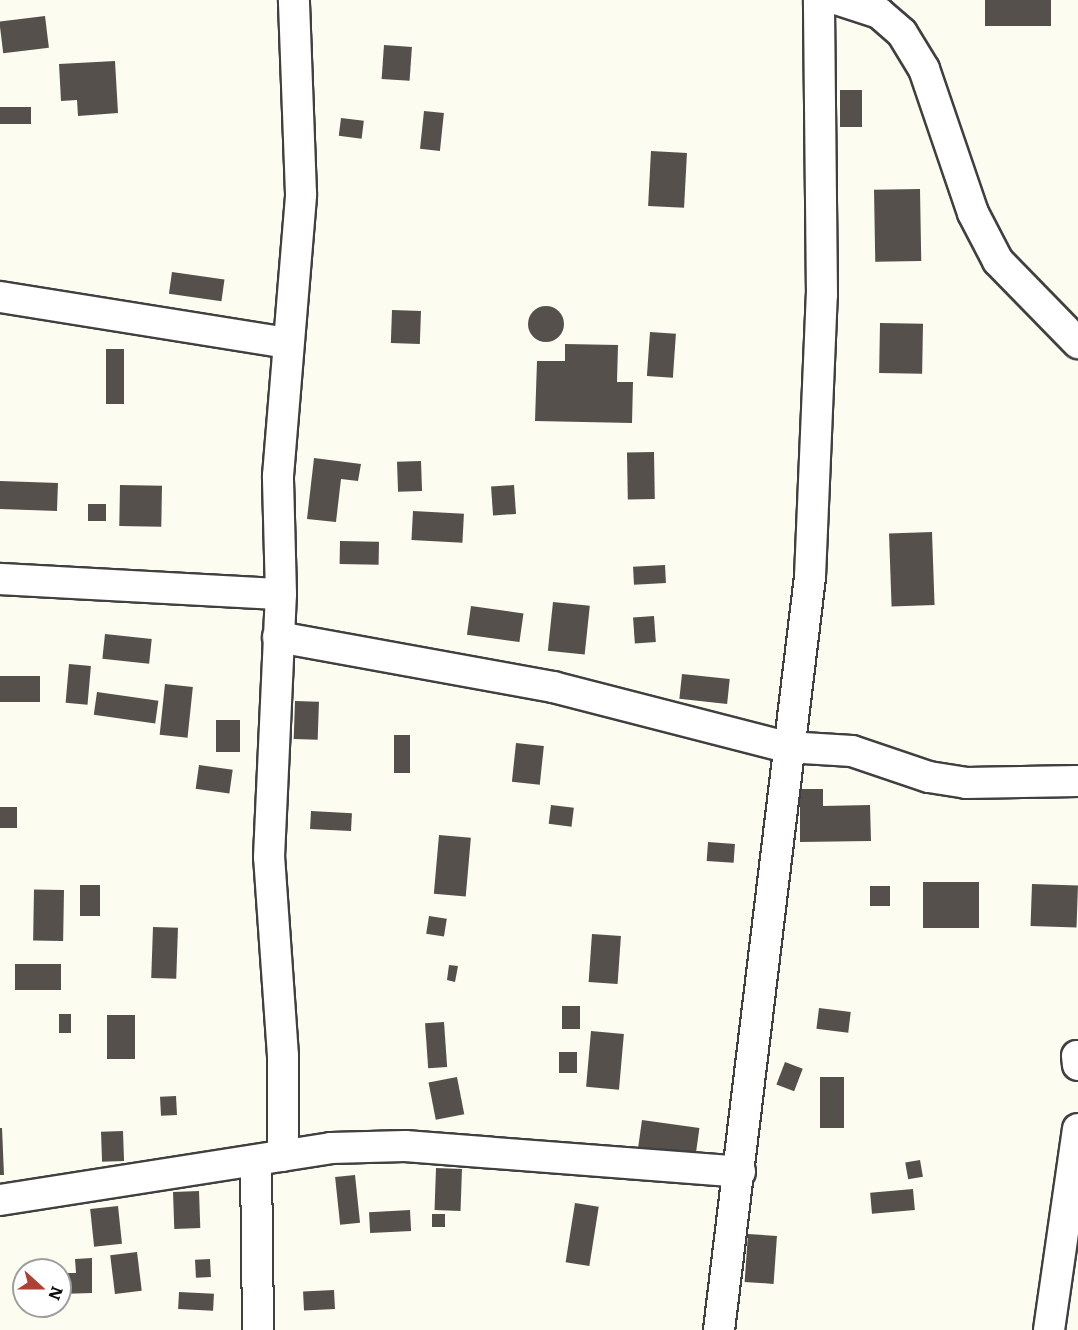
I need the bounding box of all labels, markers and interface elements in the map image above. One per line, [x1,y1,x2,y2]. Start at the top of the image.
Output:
north arrow [12,1258,72,1318]
text: N [43,1283,71,1304]

